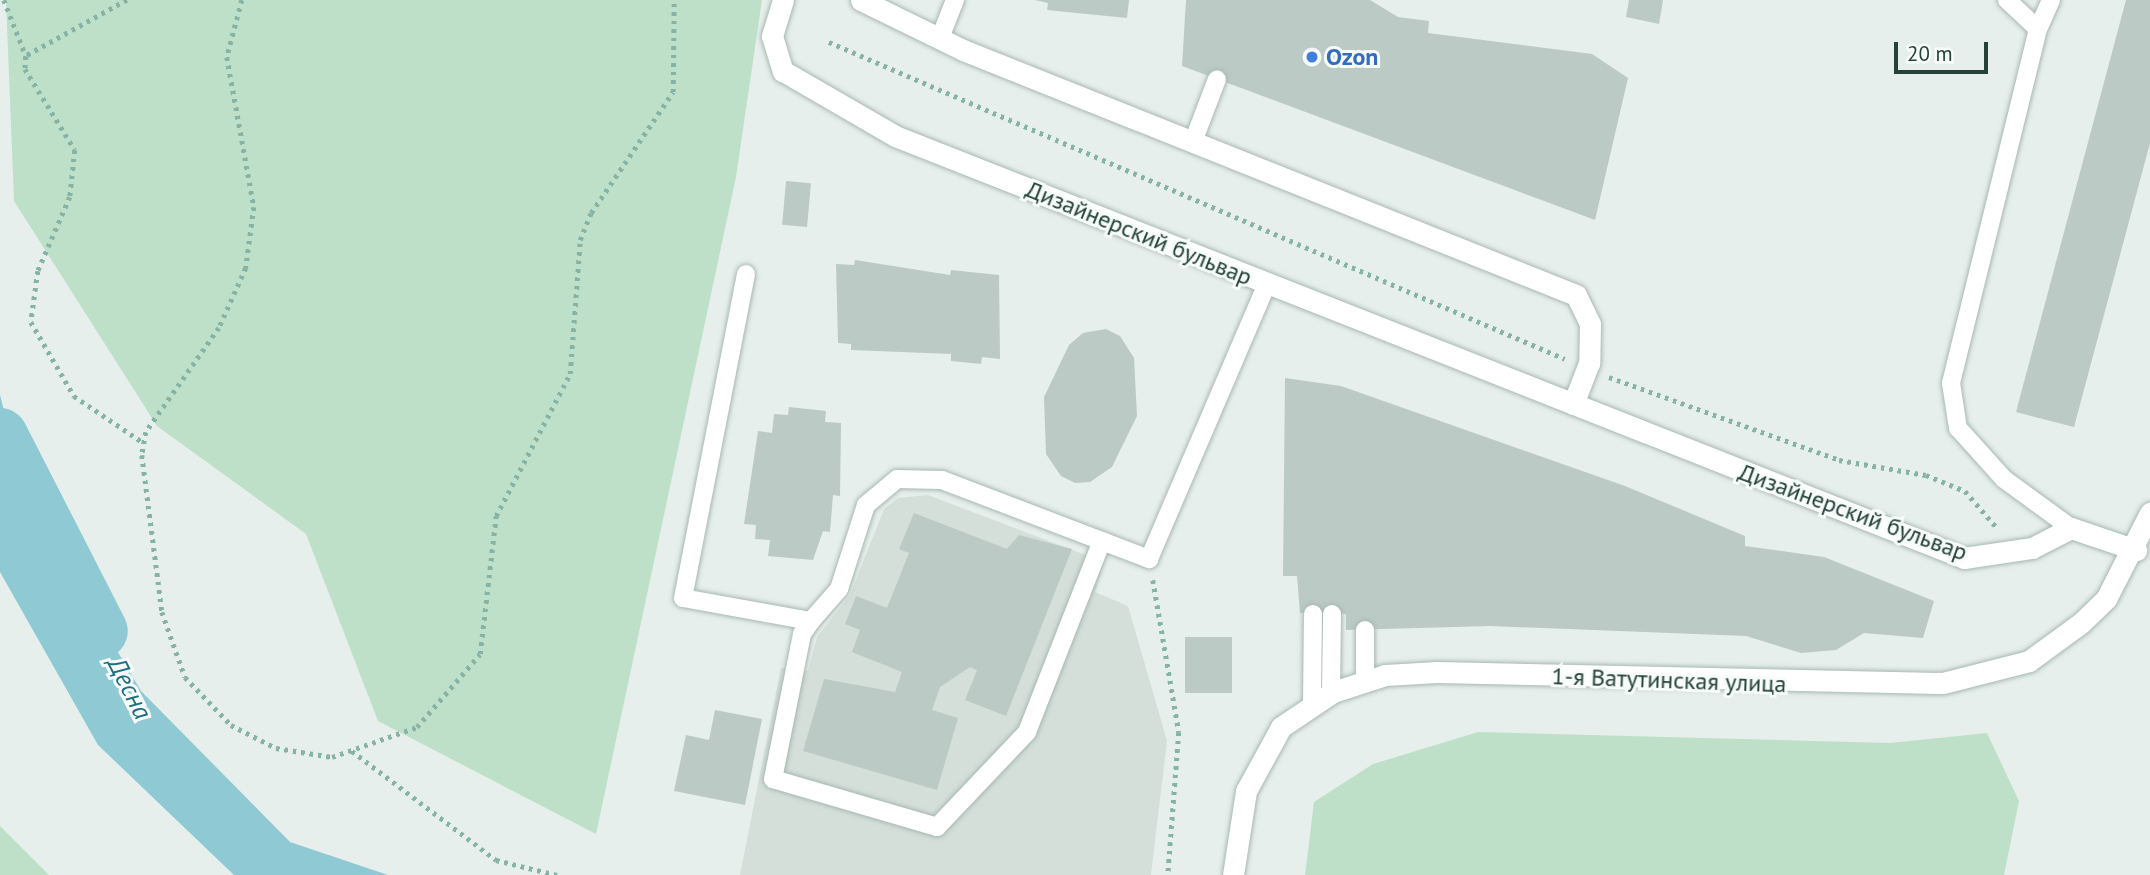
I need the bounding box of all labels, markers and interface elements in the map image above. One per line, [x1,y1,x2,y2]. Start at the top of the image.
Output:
scale bar [1898,28,1993,72]
text: 20 m [1907,40,1953,67]
place label: Ozon [1326,43,1378,71]
marker: Ozon [1304,49,1320,65]
street label: Дизайнерский бульвар [1022,174,1256,292]
street label: Дизайнерский бульвар [1735,457,1971,567]
water label: Десна [101,652,159,724]
street label: 1-я Ватутинская улица [1551,662,1787,698]

